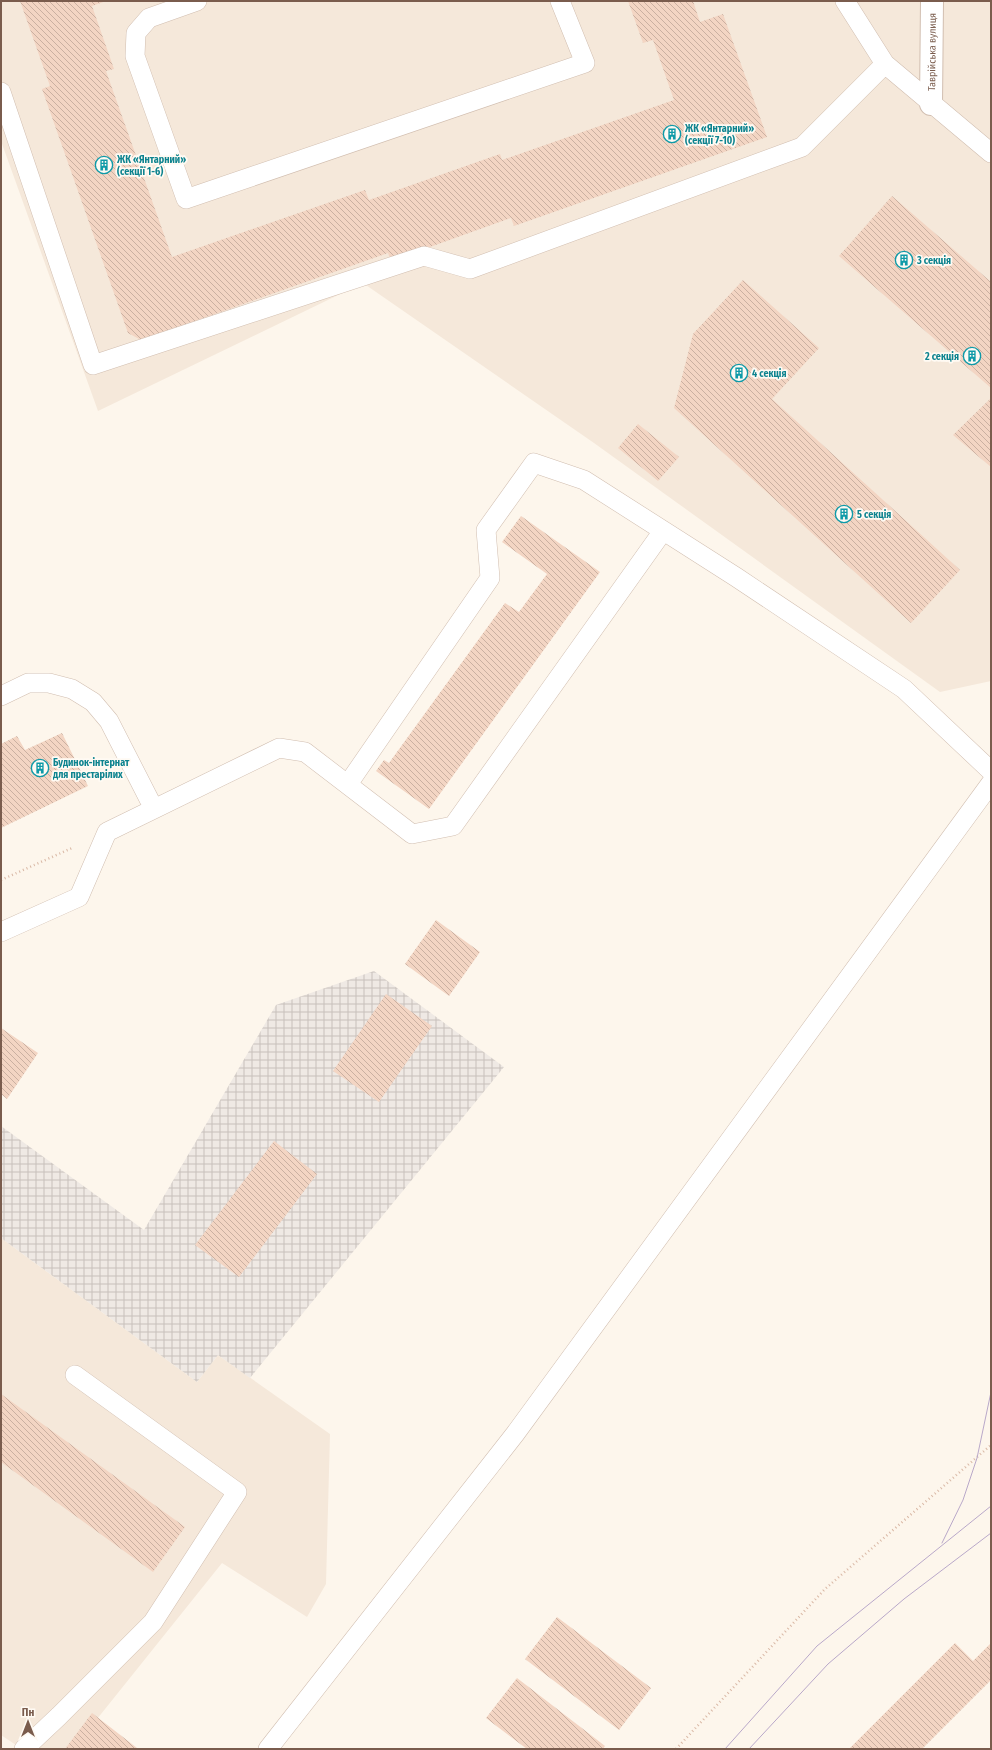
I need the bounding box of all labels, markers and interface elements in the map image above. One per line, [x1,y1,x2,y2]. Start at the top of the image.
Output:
street label: Таврійська вулиця [925,13,939,91]
place label: ЖК «Янтарний» (секції 7-10) [684,123,754,147]
building icon: ЖК «Янтарний» (секції 7-10) [662,124,682,144]
place label: ЖК «Янтарний» (секції 1-6) [116,154,186,178]
building icon: ЖК «Янтарний» (секції 1-6) [94,155,114,175]
building icon: 3 секція [894,250,914,270]
place label: 3 секція [916,255,951,267]
building icon: 2 секція [962,346,982,366]
place label: 2 секція [924,351,959,363]
building icon: 4 секція [729,363,749,383]
place label: 4 секція [752,368,787,380]
building icon: 5 секція [834,504,854,524]
place label: 5 секція [857,509,891,521]
place label: Будинок-інтернат для престарілих [52,757,130,781]
building icon: Будинок-інтернат для престарілих [30,758,50,778]
north arrow [8,1702,48,1742]
text: Пн [22,1706,34,1719]

